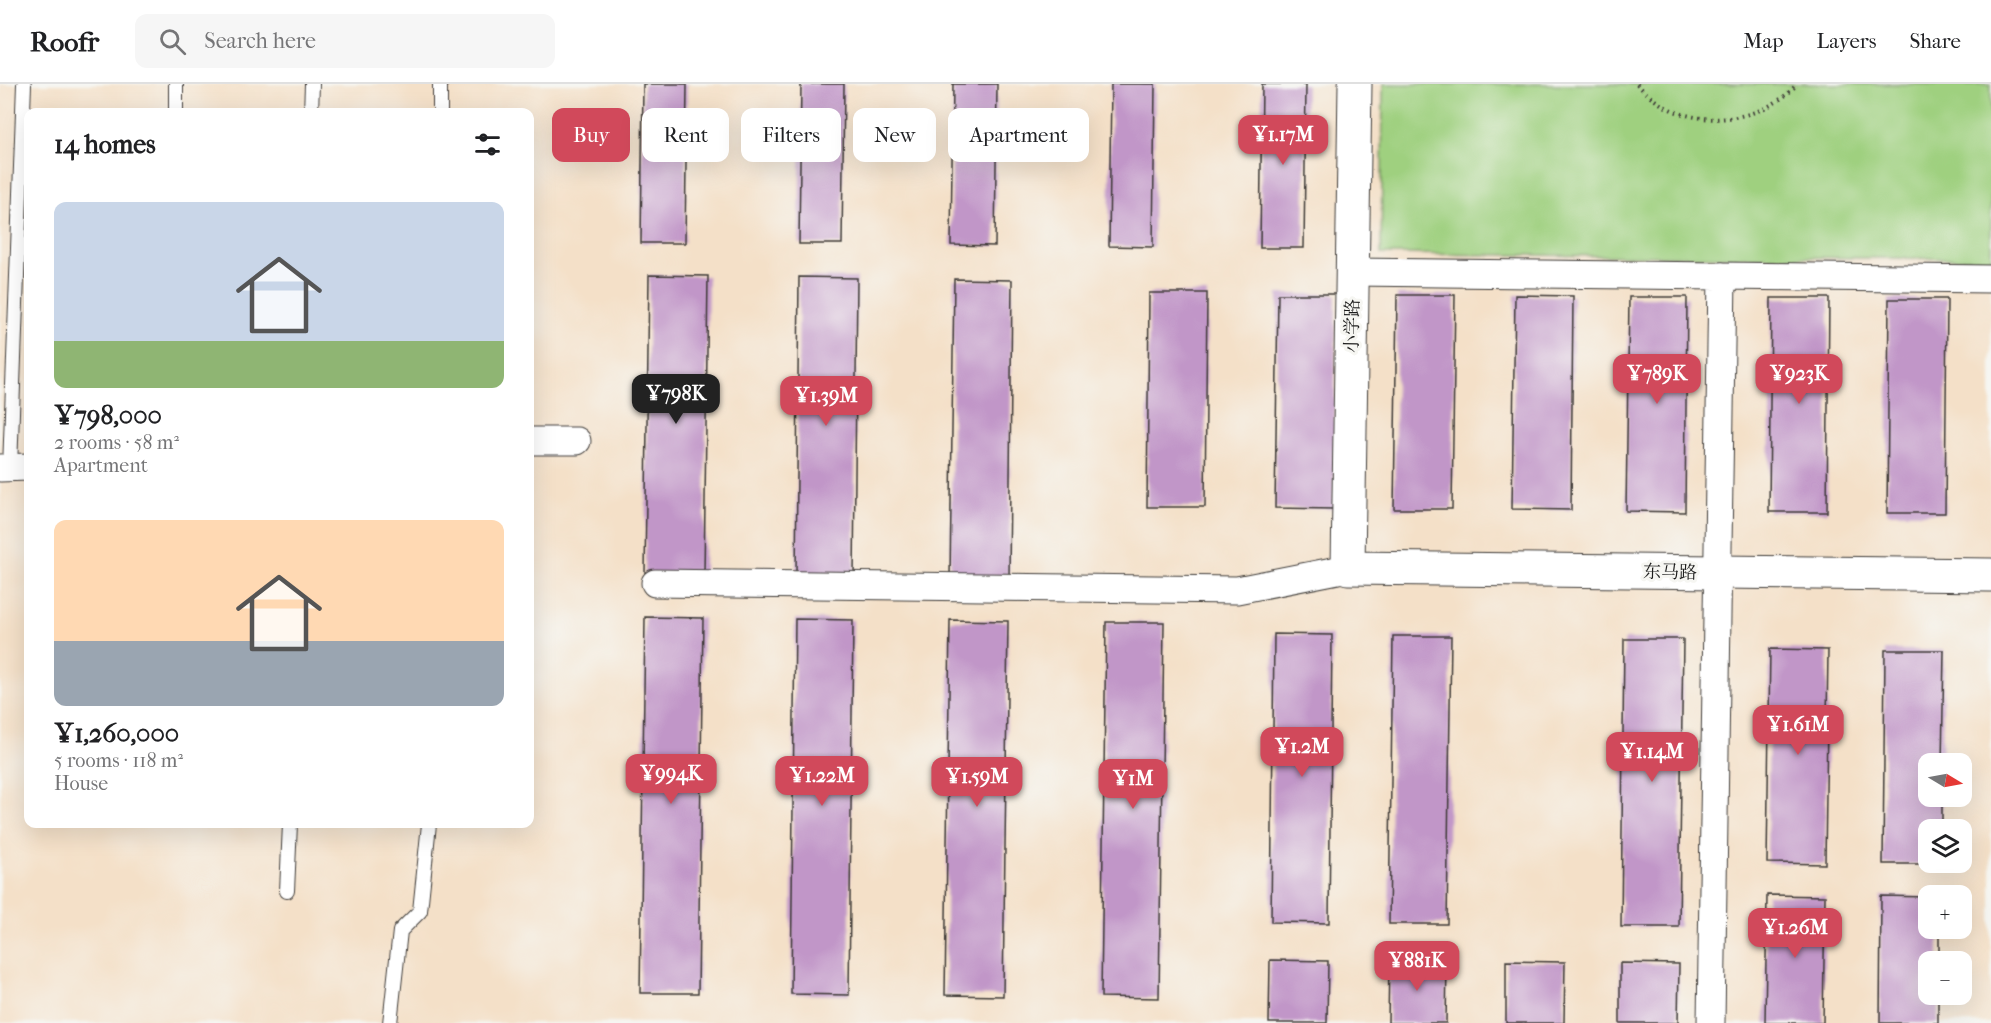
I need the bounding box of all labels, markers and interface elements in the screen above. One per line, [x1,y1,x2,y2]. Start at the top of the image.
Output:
search box [135,14,555,68]
text: Roofr [30,25,99,58]
icon: search [156,25,189,58]
text: Search here [204,28,316,54]
text: Map [1743,29,1784,53]
text: Layers [1817,29,1876,53]
text: Share [1909,29,1961,53]
chip: Buy [552,108,630,162]
chip: Rent [642,108,729,162]
chip: Filters [741,108,841,162]
chip: New [853,108,936,162]
chip: Apartment [948,108,1089,162]
pin: ¥1.17M [1234,115,1332,166]
text: ¥1.17M [1252,123,1314,146]
icon: filters [471,128,504,161]
text: 14 homes [54,129,156,160]
icon: home [225,241,333,349]
street label: 小学路 [1342,299,1363,353]
pin: ¥789K [1615,354,1699,405]
pin: ¥923K [1757,354,1841,405]
text: ¥789K [1627,362,1687,385]
text: ¥923K [1769,362,1829,385]
pin: ¥798K [634,374,718,425]
pin: ¥1.39M [777,376,875,427]
text: ¥798K [646,382,706,405]
text: ¥1.39M [794,384,858,407]
text: ¥798,000 [54,400,162,431]
text: 2 rooms · 58 m² [54,431,179,454]
text: Apartment [54,454,148,477]
icon: home [225,559,333,667]
street label: 东马路 [1643,562,1697,583]
pin: ¥1.61M [1749,705,1847,756]
text: ¥1.61M [1767,713,1829,736]
text: ¥1,260,000 [54,718,179,749]
pin: ¥1.2M [1260,727,1344,778]
pin: ¥1.14M [1603,732,1701,783]
text: ¥1.2M [1274,735,1330,758]
text: ¥1.14M [1620,740,1684,763]
text: 5 rooms · 118 m² [54,749,183,772]
north arrow [1918,753,1972,807]
map controls [1918,753,1972,1005]
pin: ¥994K [629,754,713,805]
pin: ¥1.22M [773,756,871,807]
pin: ¥1.59M [928,757,1026,808]
pin: ¥1M [1104,759,1162,810]
text: ¥994K [640,762,702,785]
text: ¥1.22M [789,764,855,787]
text: ¥1.59M [945,765,1009,788]
text: ¥1M [1113,767,1154,790]
text: House [54,772,108,795]
button: layers [1918,819,1972,873]
button: + [1918,885,1972,939]
pin: ¥1.26M [1746,908,1844,959]
text: ¥1.26M [1762,916,1828,939]
pin: ¥881K [1375,941,1459,992]
text: ¥881K [1388,949,1446,972]
button: − [1918,951,1972,1005]

